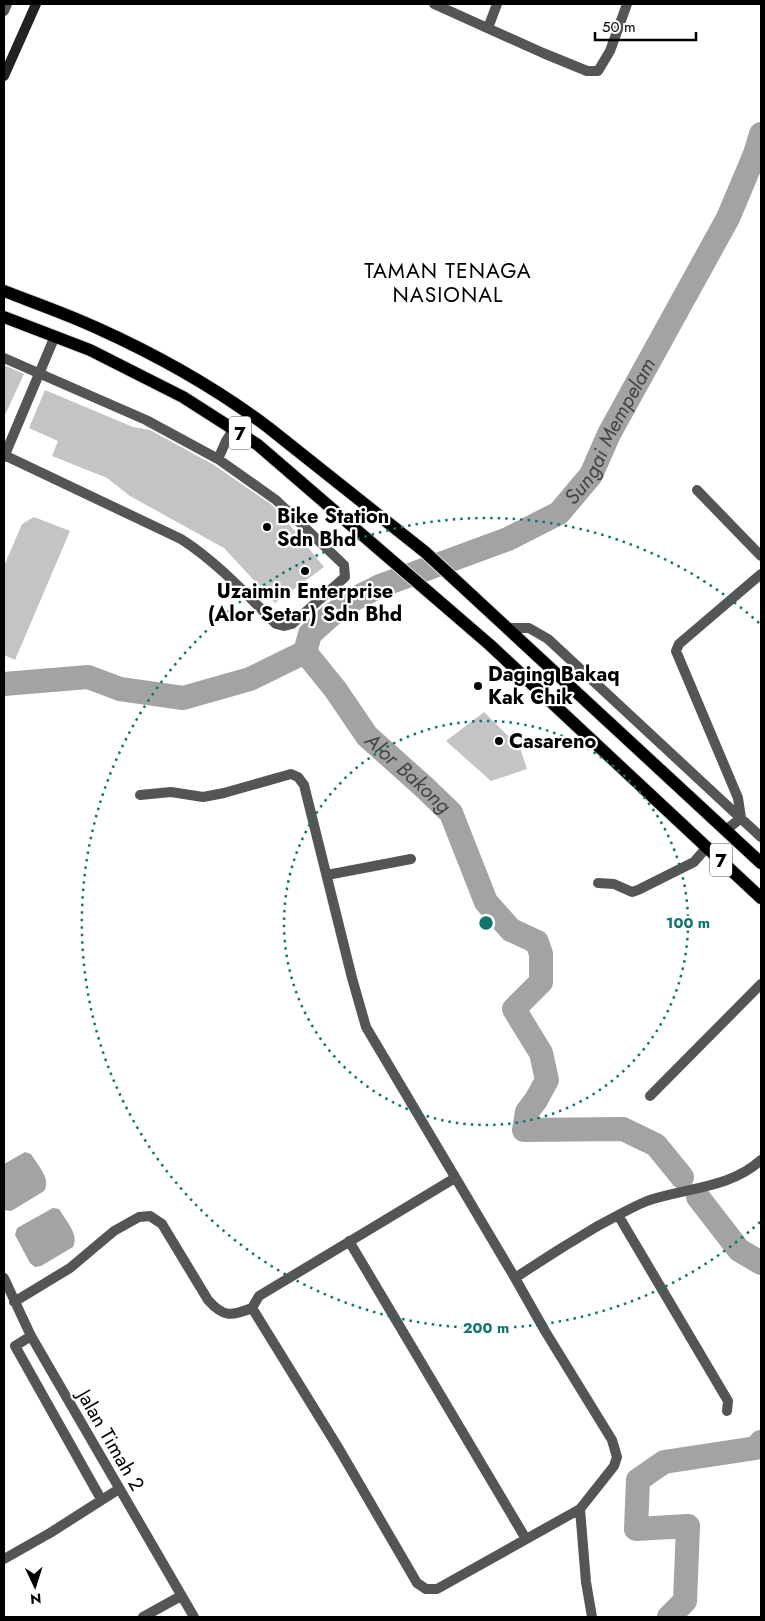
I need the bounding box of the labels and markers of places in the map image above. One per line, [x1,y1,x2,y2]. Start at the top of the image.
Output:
place label: Bike Station Sdn Bhd [277,502,389,554]
marker: Bike Station Sdn Bhd [261,521,273,533]
marker: Uzaimin Enterprise (Alor Setar) Sdn Bhd [299,565,311,577]
place label: Uzaimin Enterprise (Alor Setar) Sdn Bhd [208,577,402,629]
place label: Daging Bakaq Kak Chik [488,660,620,712]
marker: Daging Bakaq Kak Chik [472,680,484,692]
place label: Casareno [509,727,597,756]
marker: Casareno [493,735,505,747]
centre of rings [477,914,495,932]

